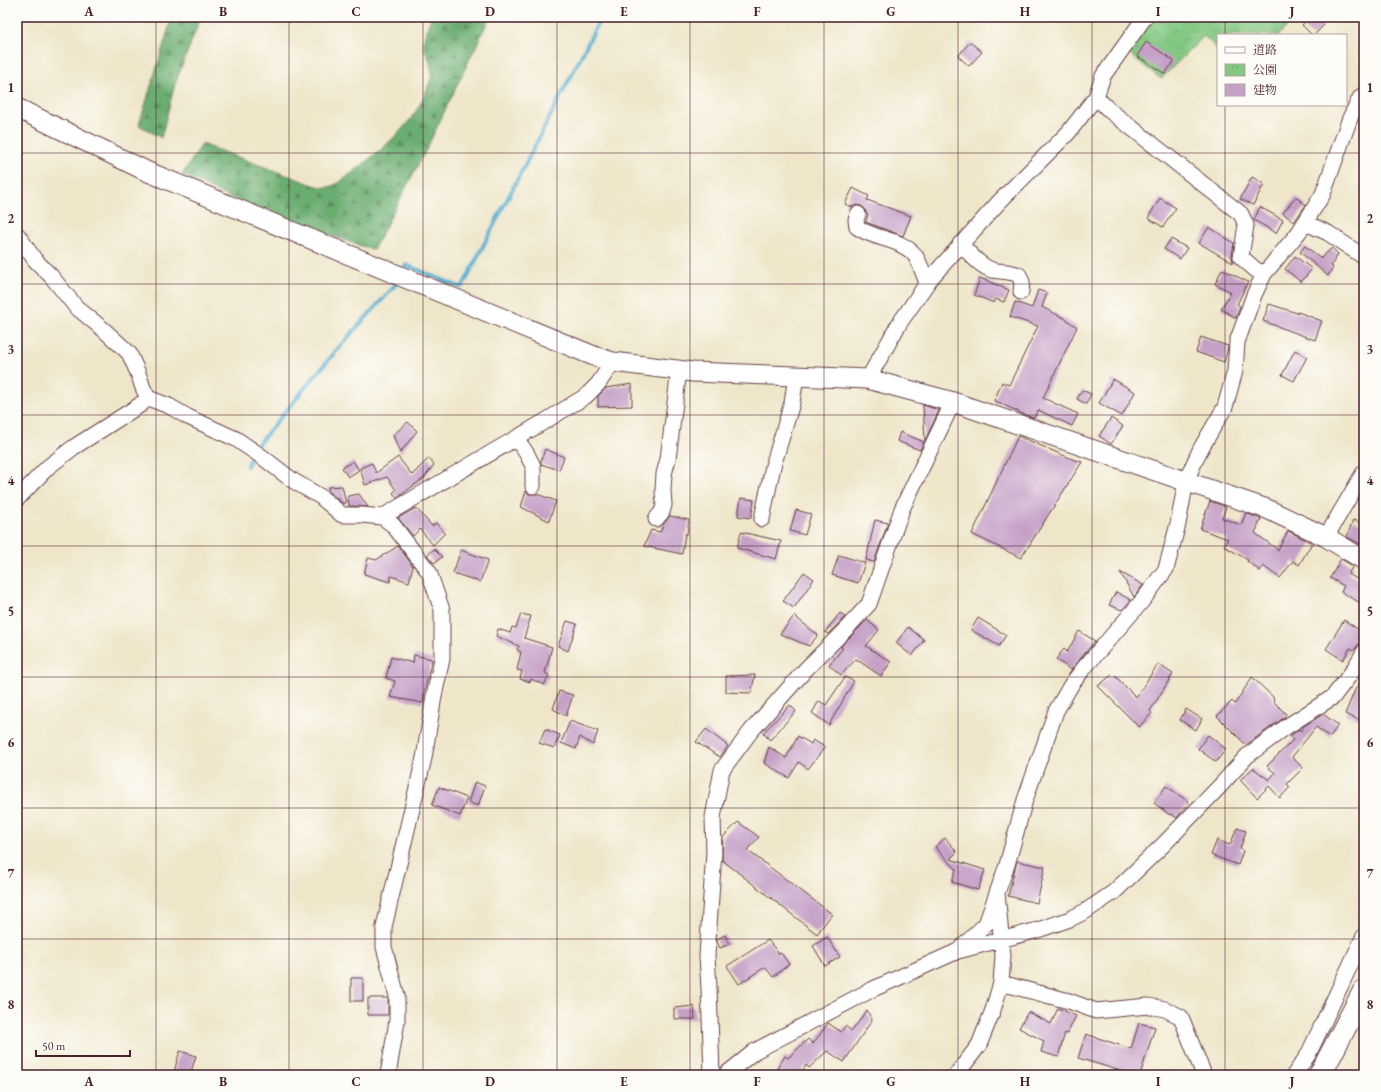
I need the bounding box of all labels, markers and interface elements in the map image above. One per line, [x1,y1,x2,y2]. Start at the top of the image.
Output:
text: A [83,3,94,20]
text: B [219,3,227,20]
text: C [351,3,361,20]
text: D [485,3,495,20]
text: E [620,3,628,20]
text: F [753,3,761,20]
text: G [886,3,896,20]
text: H [1020,3,1031,20]
text: I [1156,3,1161,20]
text: J [1288,3,1295,20]
legend [1217,34,1347,106]
text: 道路 [1253,42,1277,58]
text: 公園 [1253,62,1277,78]
text: 1 [8,79,15,96]
text: 1 [1367,79,1374,96]
text: 建物 [1253,82,1277,98]
text: 2 [8,210,15,227]
text: 2 [1367,210,1374,227]
text: 3 [8,341,15,358]
text: 3 [1367,341,1374,358]
text: 4 [8,472,15,489]
text: 4 [1367,472,1374,489]
text: 5 [8,603,14,620]
text: 5 [1367,603,1373,620]
text: 6 [8,734,15,751]
text: 6 [1367,734,1374,751]
text: 7 [8,865,15,882]
text: 7 [1367,865,1374,882]
text: 8 [8,996,15,1013]
text: 8 [1367,996,1374,1013]
scale bar [36,1032,130,1058]
text: 50 m [42,1038,66,1054]
text: A [83,1073,94,1090]
text: B [219,1073,227,1090]
text: C [351,1073,361,1090]
text: D [485,1073,495,1090]
text: E [620,1073,628,1090]
text: F [753,1073,761,1090]
text: G [886,1073,896,1090]
text: H [1020,1073,1031,1090]
text: I [1156,1073,1161,1090]
text: J [1288,1073,1295,1090]

